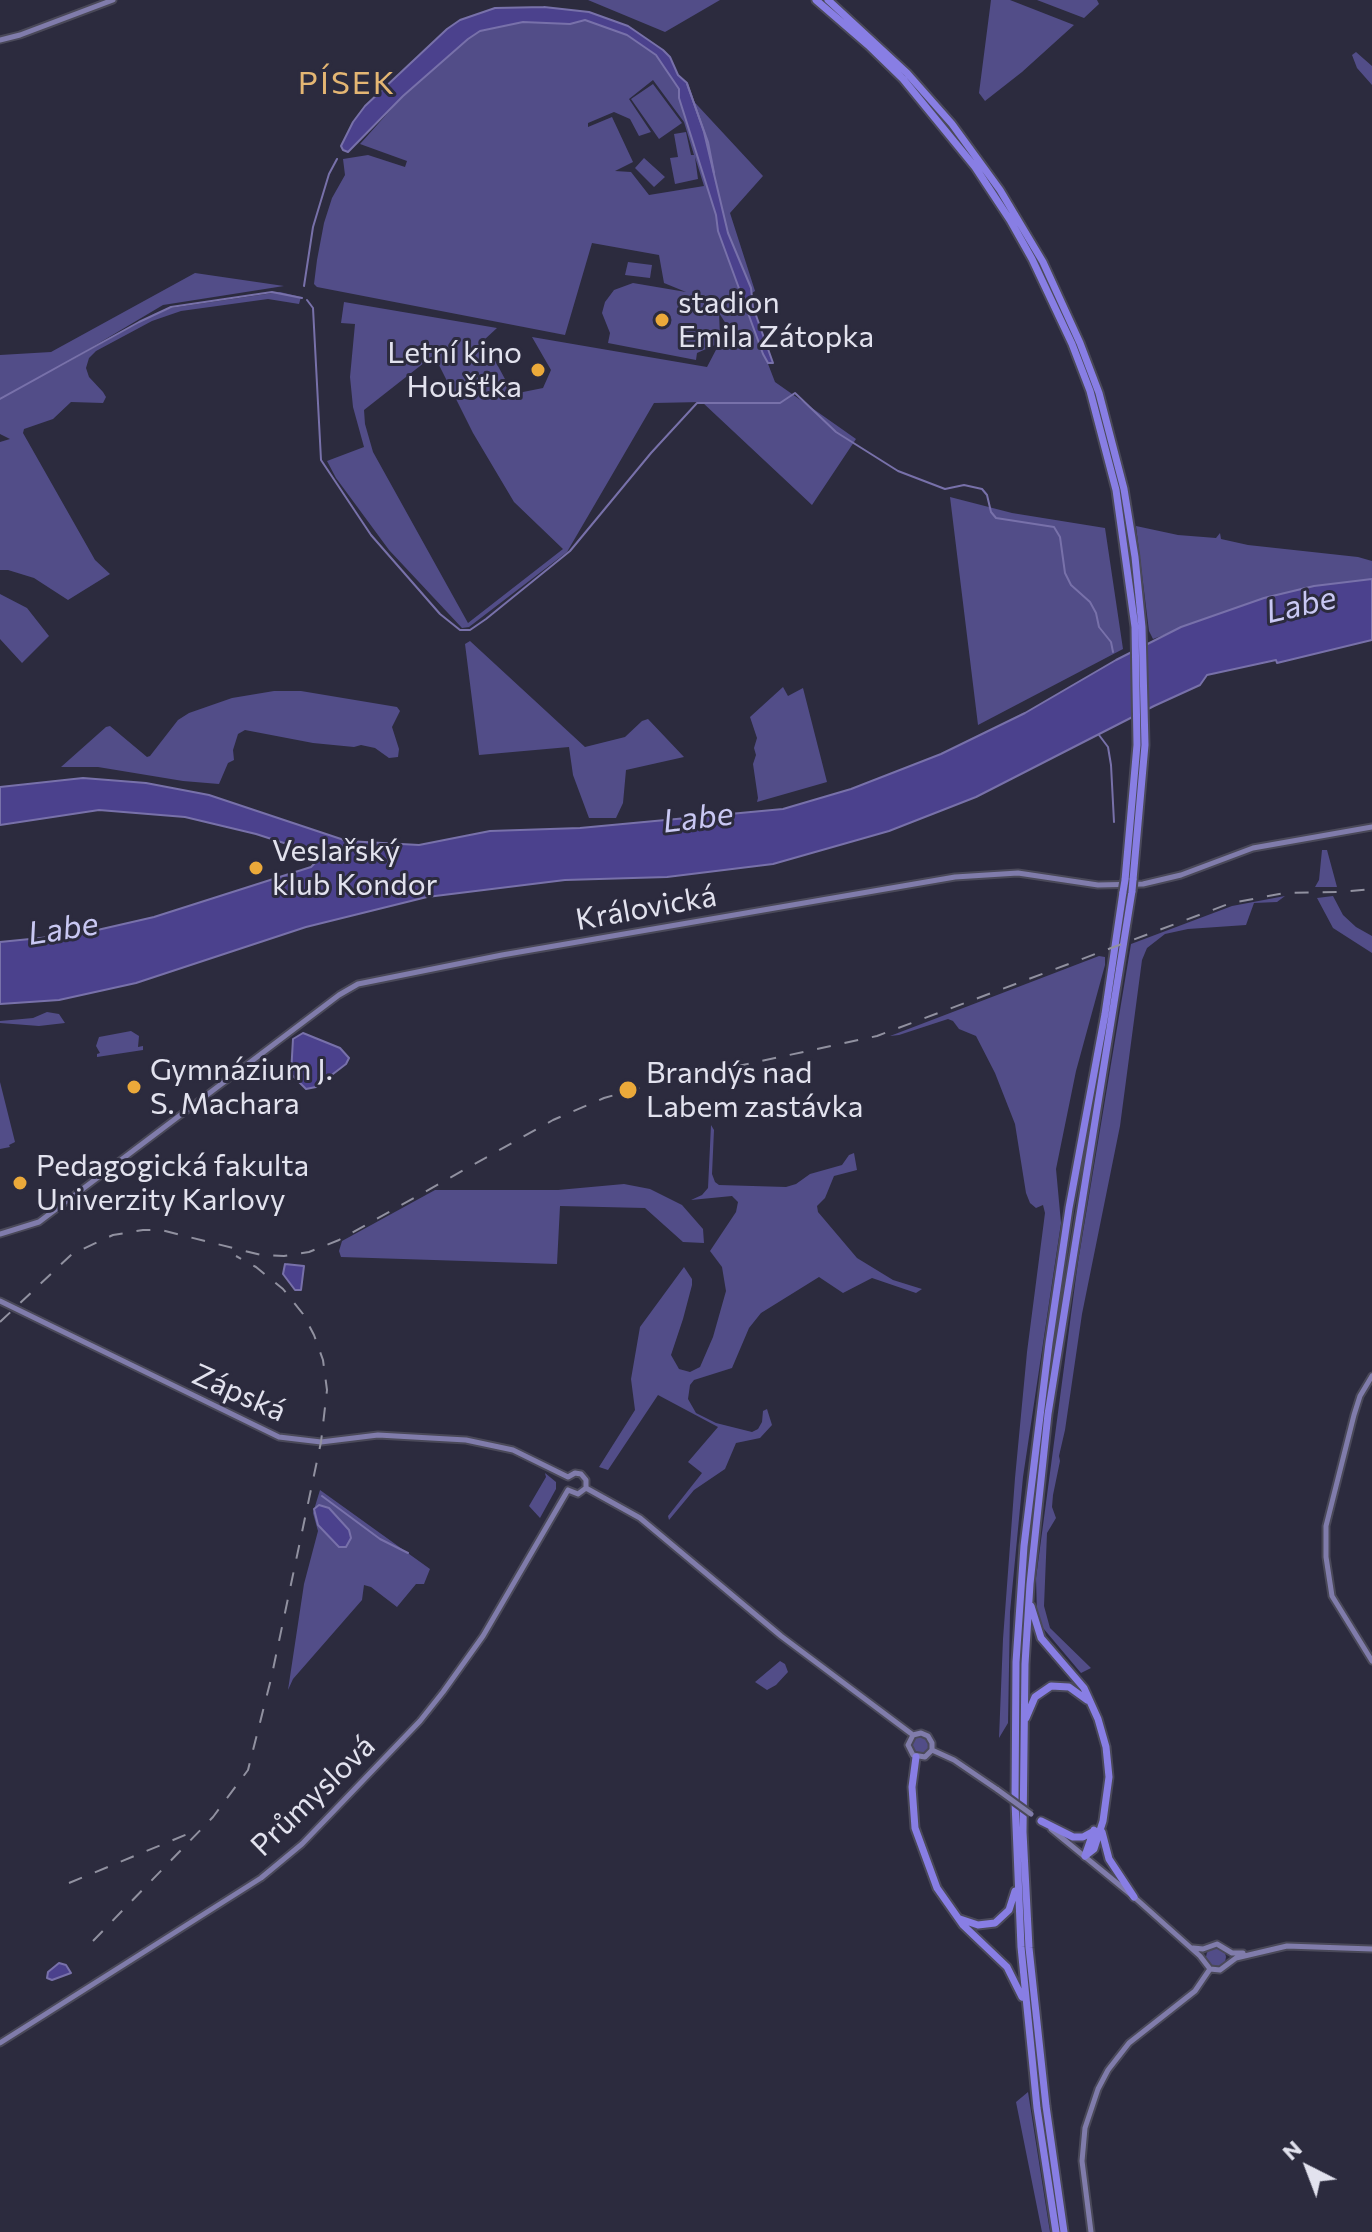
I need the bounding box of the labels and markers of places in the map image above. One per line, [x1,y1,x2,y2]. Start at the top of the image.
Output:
place label: stadion Emila Zátopka [678,285,874,356]
marker: stadion Emila Zátopka [653,311,671,329]
place label: Letní kino Houšťka [387,335,522,406]
marker: Letní kino Houšťka [529,361,547,379]
place label: Veslařský klub Kondor [272,833,438,904]
marker: Veslařský klub Kondor [247,859,265,877]
place label: Gymnázium J. S. Machara [150,1052,333,1122]
place label: Brandýs nad Labem zastávka [646,1055,863,1126]
marker: Gymnázium J. S. Machara [125,1078,143,1096]
marker: Brandýs nad Labem zastávka [617,1079,639,1101]
place label: Pedagogická fakulta Univerzity Karlovy [36,1148,309,1218]
marker: Pedagogická fakulta Univerzity Karlovy [11,1174,29,1192]

